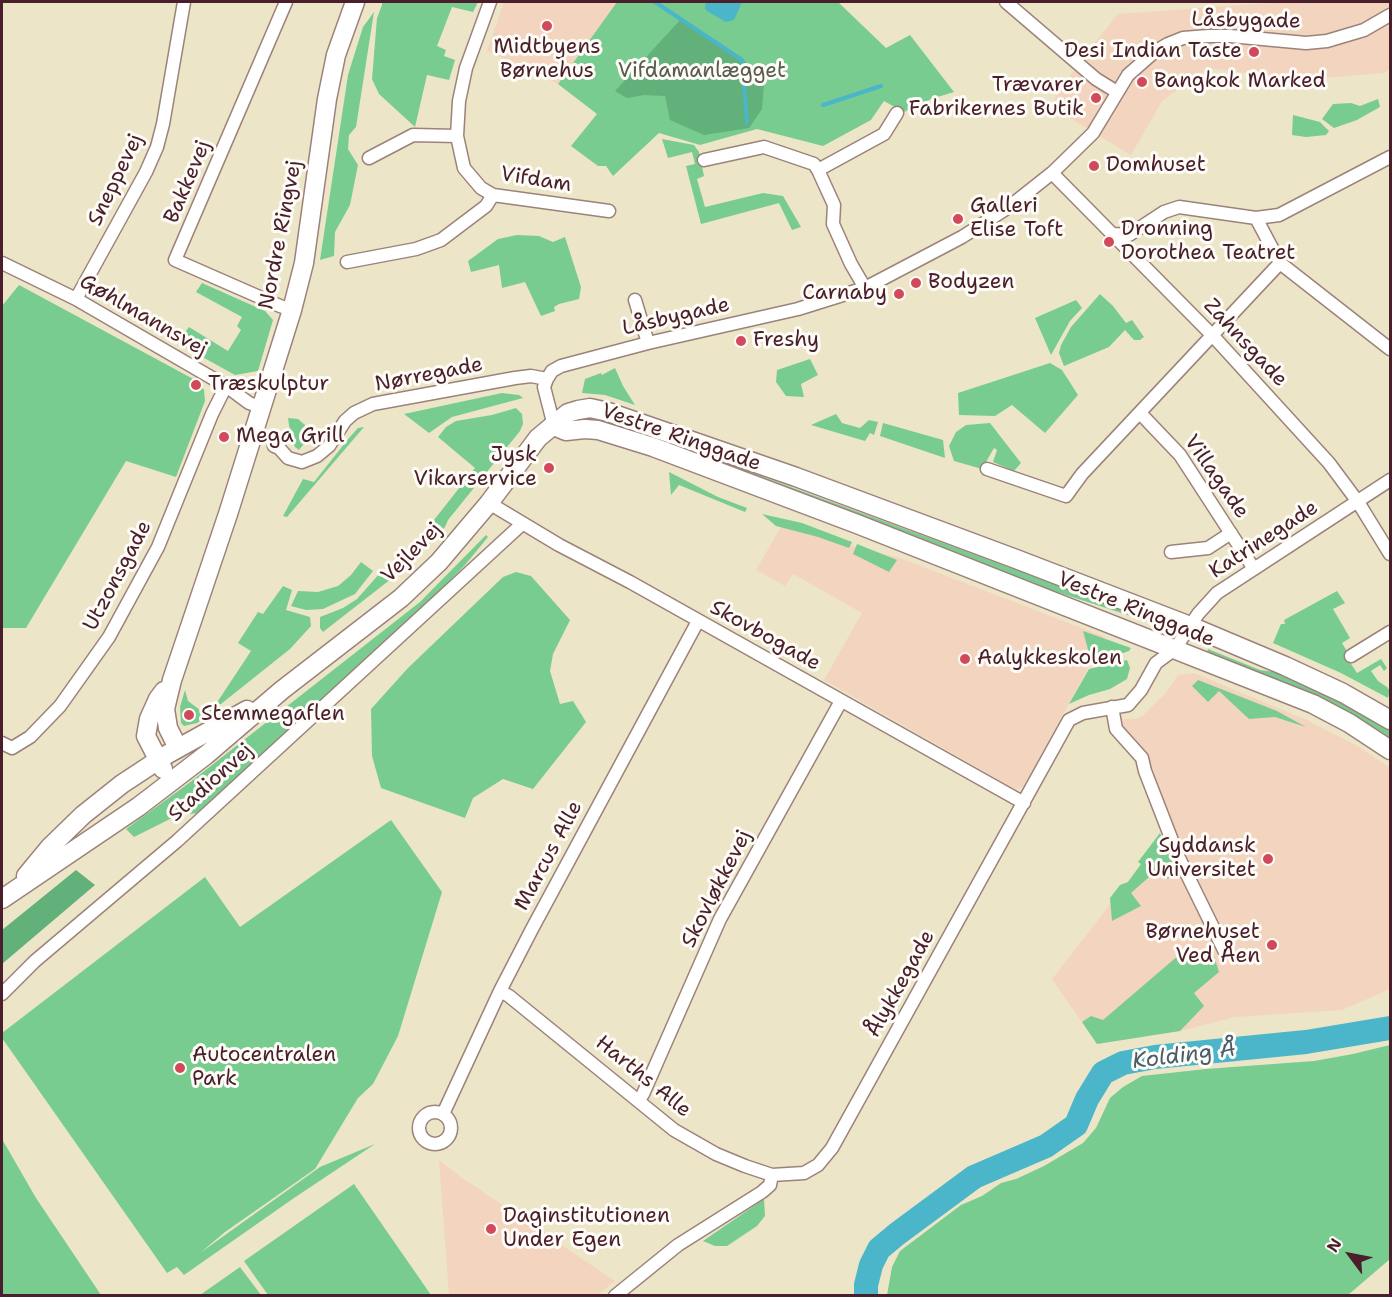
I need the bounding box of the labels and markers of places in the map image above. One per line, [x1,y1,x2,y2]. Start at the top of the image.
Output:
marker: Midtbyens Børnehus [540,19,554,33]
place label: Midtbyens Børnehus [493,35,601,85]
place label: Desi Indian Taste [1064,39,1242,65]
marker: Desi Indian Taste [1247,45,1261,59]
place label: Bangkok Marked [1154,69,1326,95]
place label: Trævarer Fabrikernes Butik [909,73,1084,123]
marker: Bangkok Marked [1135,75,1149,89]
marker: Trævarer Fabrikernes Butik [1089,91,1103,105]
place label: Domhuset [1106,153,1206,179]
marker: Domhuset [1087,159,1101,173]
place label: Galleri Elise Toft [970,194,1063,244]
marker: Galleri Elise Toft [951,212,965,226]
place label: Dronning Dorothea Teatret [1121,217,1296,267]
marker: Dronning Dorothea Teatret [1102,235,1116,249]
place label: Bodyzen [928,270,1014,296]
marker: Bodyzen [909,276,923,290]
place label: Carnaby [802,281,887,307]
marker: Carnaby [892,287,906,301]
place label: Freshy [753,328,819,354]
marker: Freshy [734,334,748,348]
place label: Træskulptur [208,372,329,398]
marker: Træskulptur [189,378,203,392]
place label: Mega Grill [236,424,344,450]
marker: Mega Grill [217,430,231,444]
place label: Jysk Vikarservice [414,443,537,493]
marker: Jysk Vikarservice [542,461,556,475]
place label: Aalykkeskolen [977,646,1122,672]
marker: Aalykkeskolen [958,652,972,666]
place label: Stemmegaflen [201,702,345,728]
marker: Stemmegaflen [182,708,196,722]
place label: Syddansk Universitet [1147,834,1256,884]
marker: Syddansk Universitet [1261,852,1275,866]
place label: Børnehuset Ved Åen [1145,920,1260,970]
marker: Børnehuset Ved Åen [1265,938,1279,952]
place label: Autocentralen Park [192,1043,336,1093]
marker: Autocentralen Park [173,1061,187,1075]
place label: Daginstitutionen Under Egen [503,1204,670,1254]
marker: Daginstitutionen Under Egen [484,1222,498,1236]

